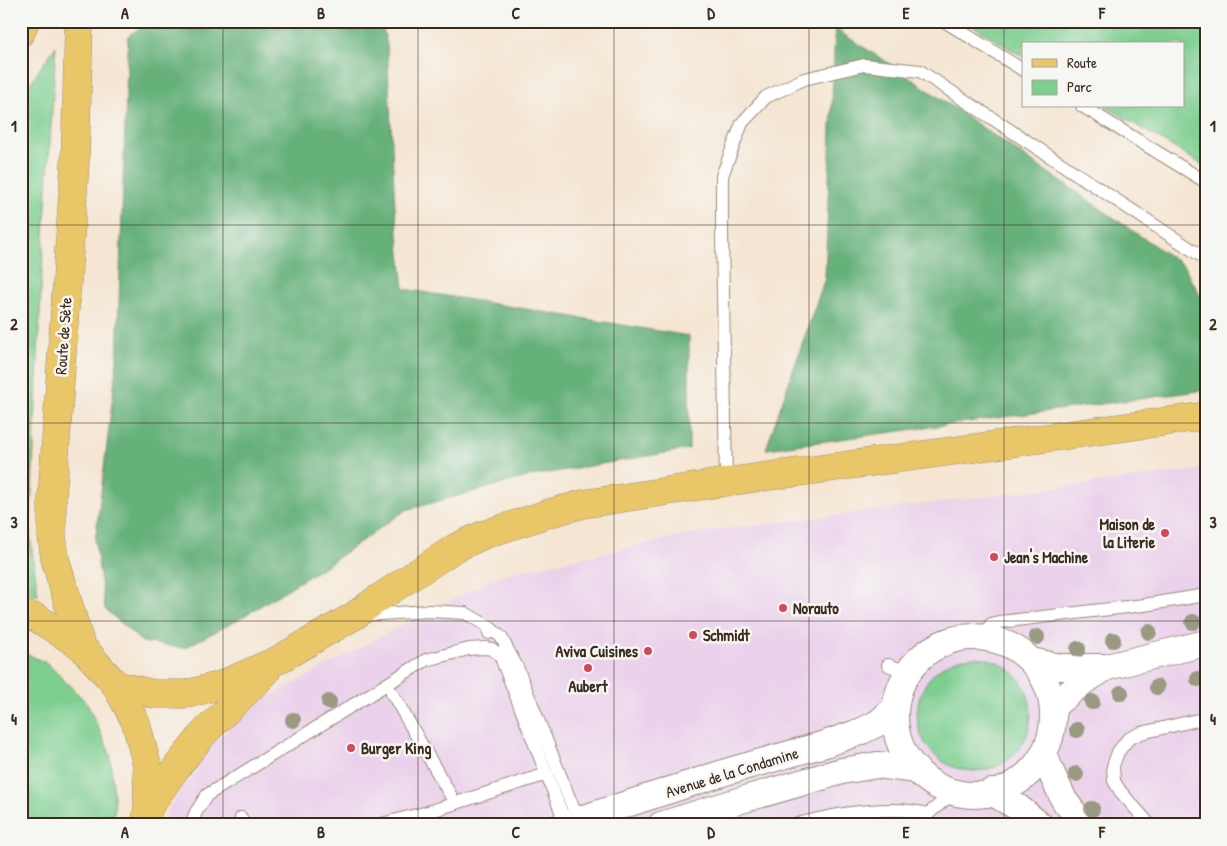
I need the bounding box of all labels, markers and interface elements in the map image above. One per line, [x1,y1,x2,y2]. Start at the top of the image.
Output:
text: A [121,2,129,24]
text: B [317,2,325,24]
text: C [512,2,521,24]
text: D [707,2,715,24]
text: E [902,2,910,24]
text: F [1098,2,1106,24]
legend [1022,42,1184,108]
text: Route [1067,52,1097,73]
text: Parc [1067,76,1092,97]
text: 1 [11,115,17,137]
text: 1 [1210,115,1216,137]
street label: Route de Sète [49,296,77,375]
text: 2 [10,313,18,335]
text: 2 [1209,313,1217,335]
text: 3 [10,511,18,533]
text: 3 [1209,511,1217,533]
place label: Maison de la Literie [1099,513,1156,553]
marker: Maison de la Literie [1159,527,1171,539]
place label: Jean's Machine [1004,546,1089,568]
marker: Jean's Machine [988,551,1000,563]
place label: Norauto [793,597,839,619]
marker: Norauto [777,602,789,614]
place label: Schmidt [703,624,750,646]
marker: Schmidt [687,629,699,641]
place label: Aviva Cuisines [556,640,639,662]
marker: Aviva Cuisines [642,645,654,657]
marker: Aubert [582,662,594,674]
place label: Aubert [569,675,608,697]
text: 4 [11,708,17,730]
text: 4 [1210,708,1216,730]
place label: Burger King [361,737,431,760]
street label: Avenue de la Condamine [663,741,802,803]
marker: Burger King [345,742,357,754]
text: A [121,821,129,843]
text: B [317,821,325,843]
text: C [512,821,521,843]
text: D [707,821,715,843]
text: E [902,821,910,843]
text: F [1098,821,1106,843]

